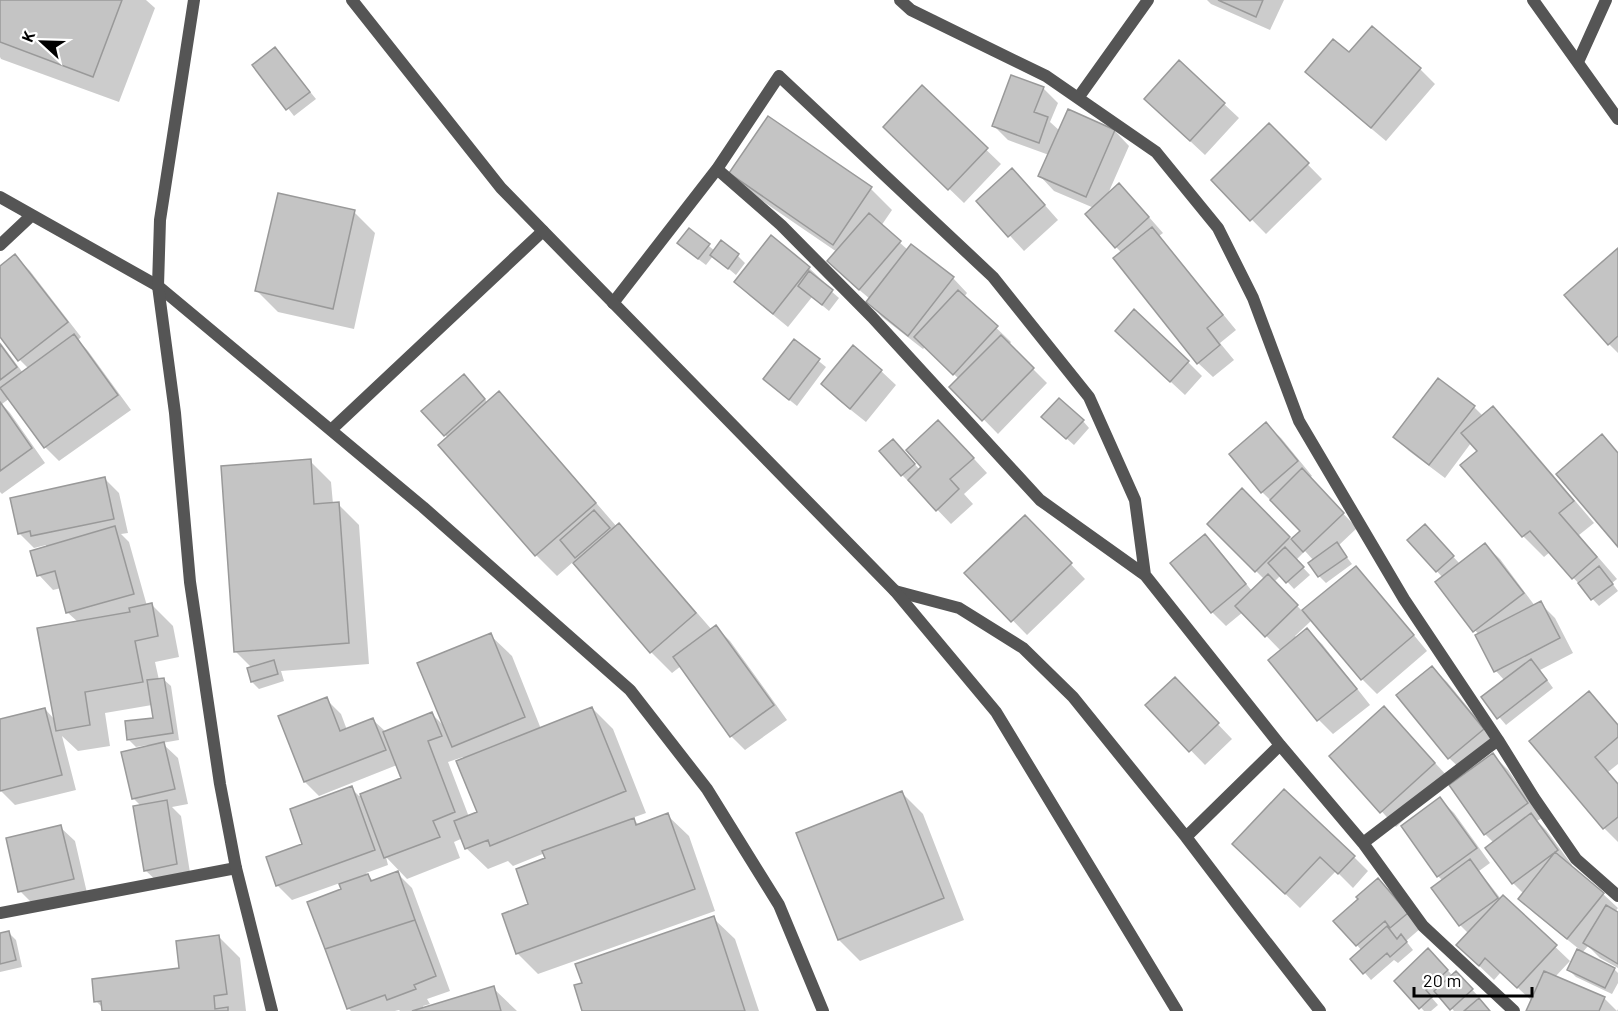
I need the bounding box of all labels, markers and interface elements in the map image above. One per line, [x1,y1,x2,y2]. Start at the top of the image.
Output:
north arrow [12,12,72,72]
text: K [17,28,38,44]
scale bar [1414,960,1532,998]
text: 20 m [1423,969,1461,991]

